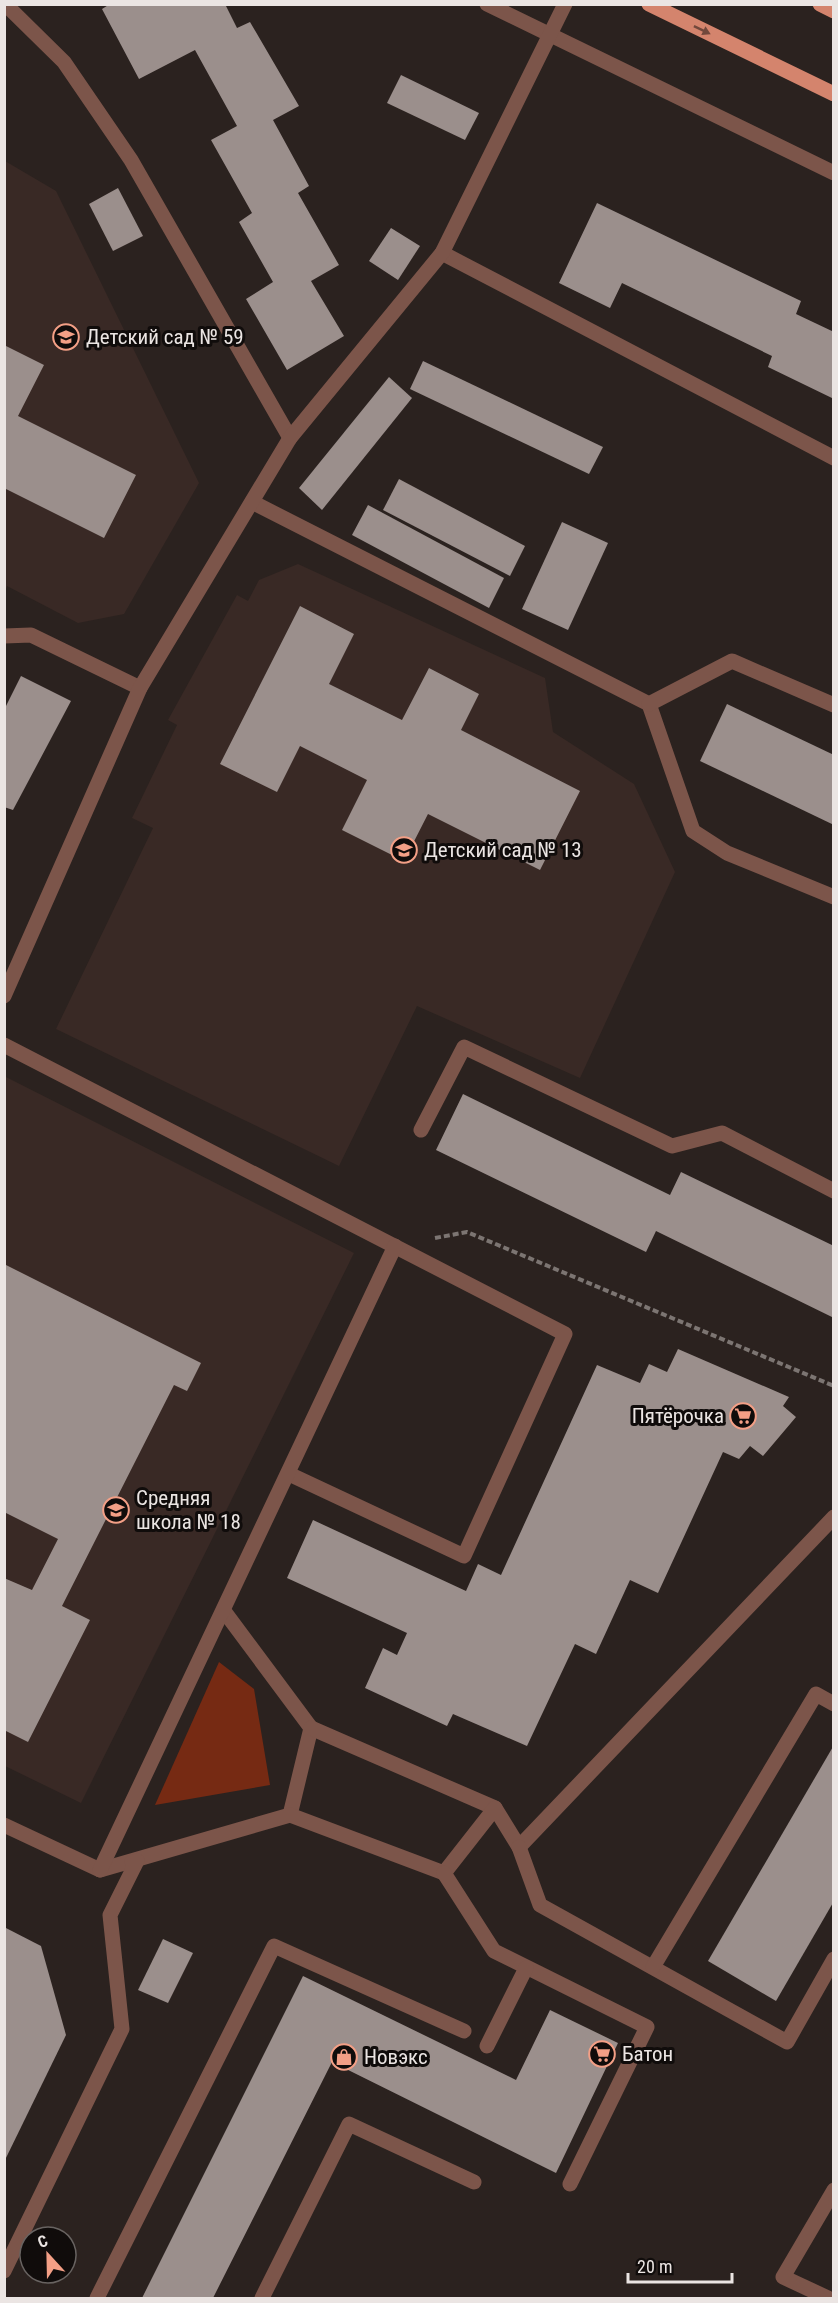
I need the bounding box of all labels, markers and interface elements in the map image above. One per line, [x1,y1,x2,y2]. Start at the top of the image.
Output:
one-way arrow [693,25,710,35]
school or university icon: Детский сад № 59 [51,322,81,352]
place label: Детский сад № 59 [86,325,244,349]
school or university icon: Детский сад № 13 [389,835,419,865]
place label: Детский сад № 13 [424,838,582,862]
supermarket icon: Пятёрочка [728,1401,758,1431]
place label: Пятёрочка [632,1404,724,1428]
place label: Средняя школа № 18 [136,1486,241,1534]
school or university icon: Средняя школа № 18 [101,1495,131,1525]
supermarket icon: Батон [587,2039,617,2069]
shop icon: Новэкс [329,2042,359,2072]
place label: Батон [622,2042,673,2066]
place label: Новэкс [364,2045,428,2069]
north arrow [18,2225,78,2285]
text: С [35,2231,50,2252]
scale bar [628,2246,732,2284]
text: 20 m [637,2256,672,2277]

